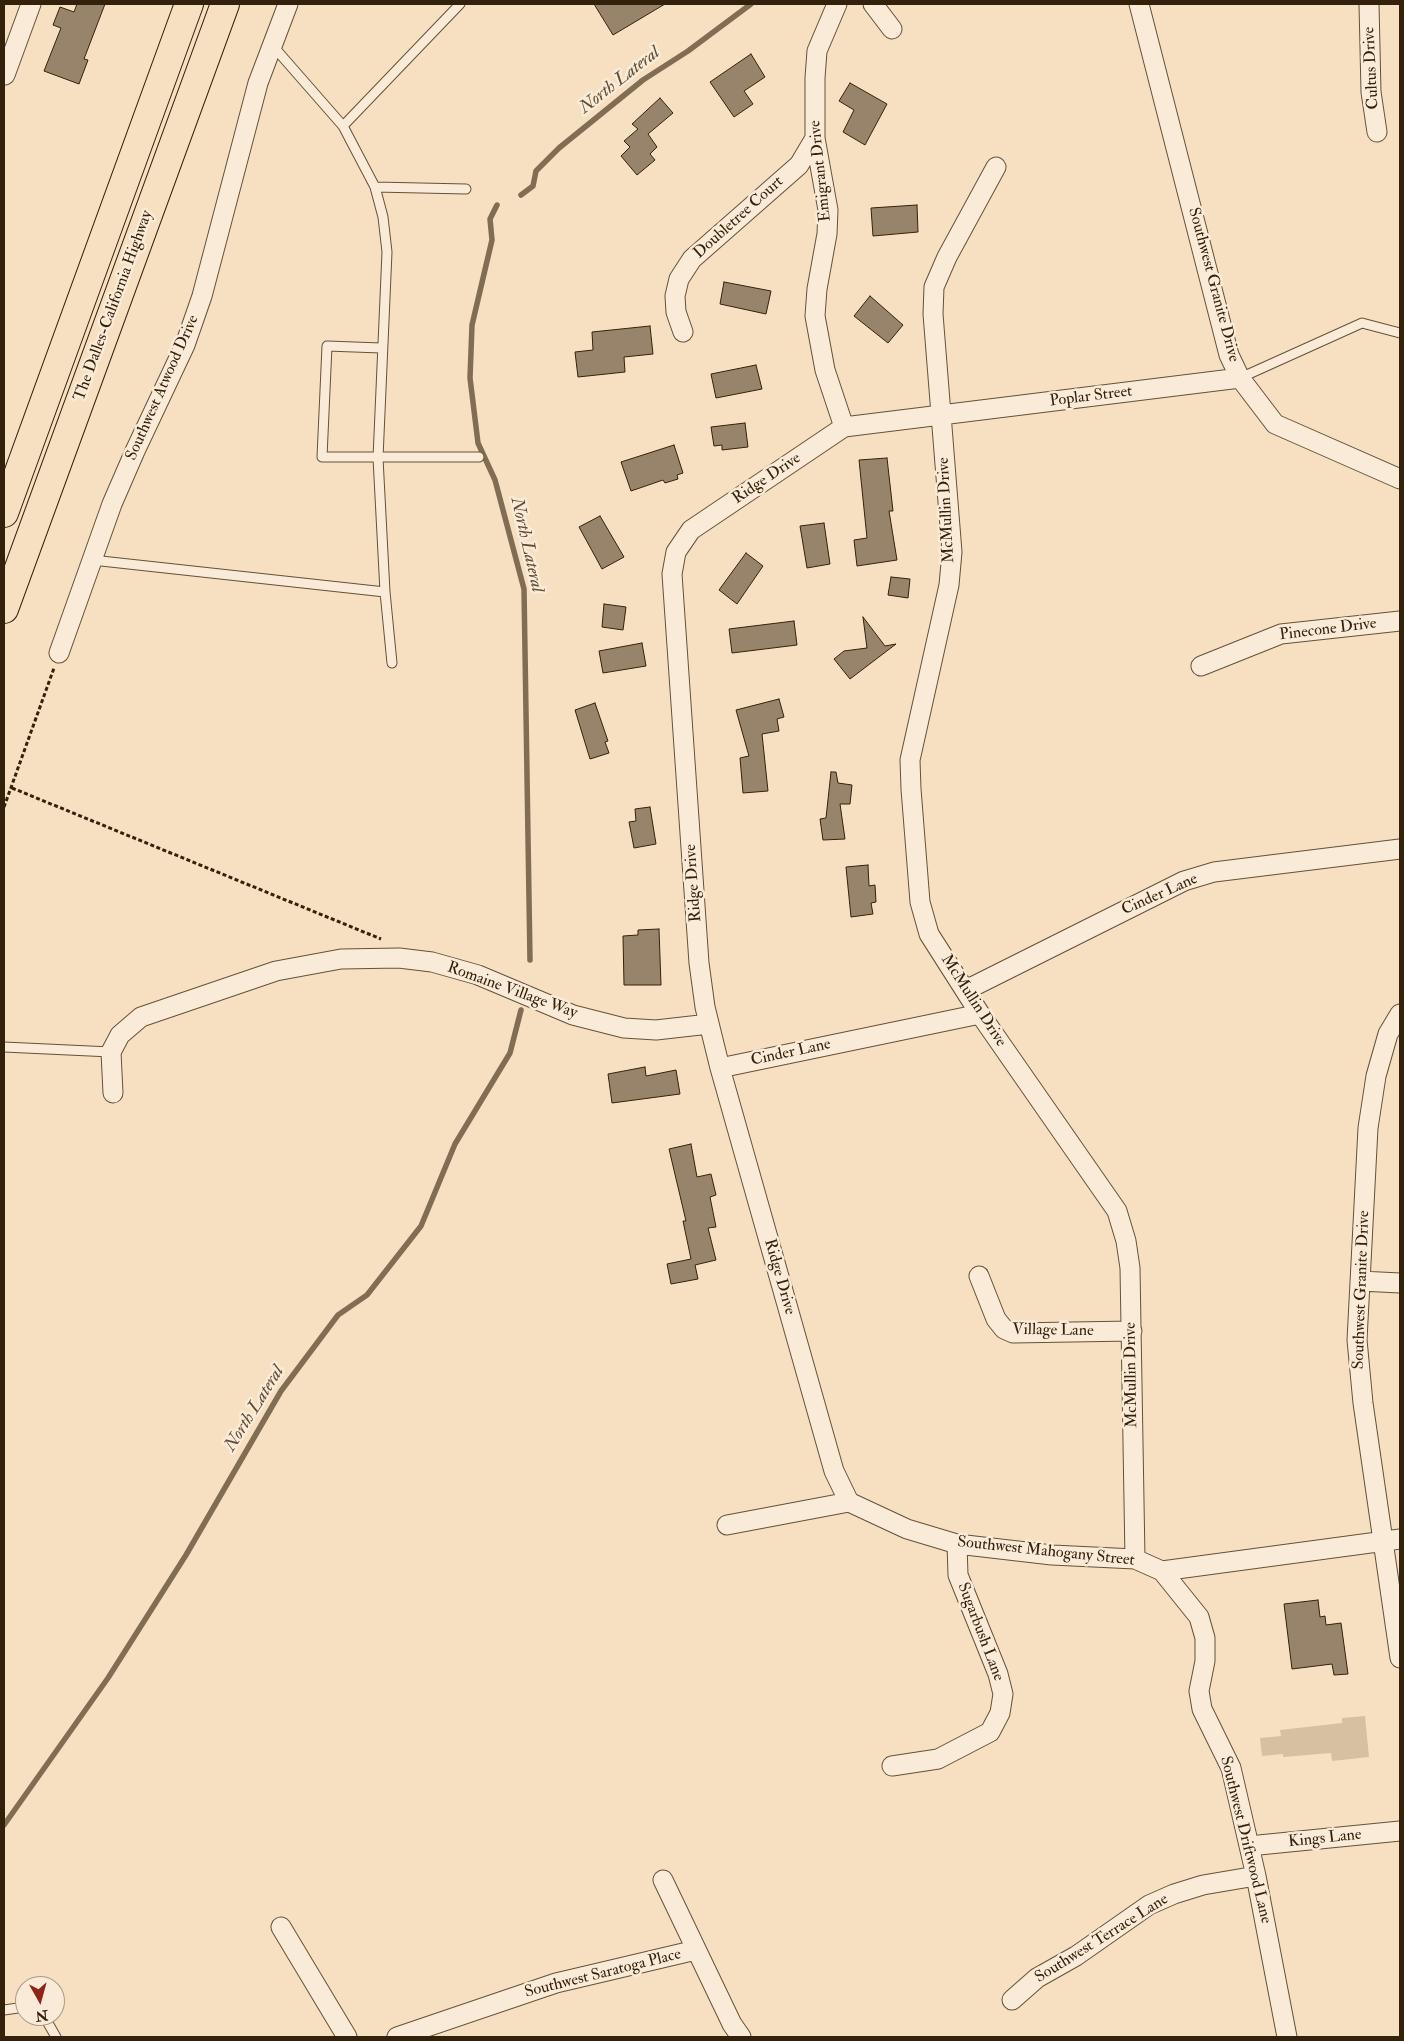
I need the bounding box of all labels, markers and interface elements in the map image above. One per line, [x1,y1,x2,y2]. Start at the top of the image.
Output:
street label: Cultus Drive [1360,26,1384,110]
water label: North Lateral [575,43,665,119]
street label: Emigrant Drive [806,119,836,223]
street label: Doubletree Court [690,173,788,263]
street label: Southwest Granite Drive [1183,206,1243,364]
street label: The Dalles-California Highway [71,208,157,404]
street label: Southwest Atwood Drive [122,312,204,464]
street label: Poplar Street [1049,382,1133,412]
street label: Ridge Drive [729,449,805,509]
street label: McMullin Drive [935,457,959,563]
water label: North Lateral [505,496,547,594]
street label: Pinecone Drive [1278,615,1378,645]
street label: Ridge Drive [682,843,706,923]
street label: Cinder Lane [1119,870,1201,920]
street label: McMullin Drive [936,951,1010,1051]
street label: Romaine Village Way [444,959,580,1023]
street label: Cinder Lane [749,1035,833,1071]
street label: Southwest Granite Drive [1350,1210,1374,1370]
street label: Ridge Drive [759,1237,799,1317]
street label: Village Lane [1012,1321,1094,1341]
street label: McMullin Drive [1121,1322,1143,1428]
water label: North Lateral [220,1362,290,1456]
street label: Southwest Mahogany Street [956,1533,1136,1571]
street label: Sugarbush Lane [952,1580,1008,1684]
street label: Southwest Driftwood Lane [1215,1754,1275,1926]
street label: Kings Lane [1287,1826,1363,1852]
street label: Southwest Terrace Lane [1032,1890,1172,1988]
street label: Southwest Saratoga Place [523,1945,683,2003]
north arrow [15,1976,65,2026]
text: N [35,2006,49,2025]

